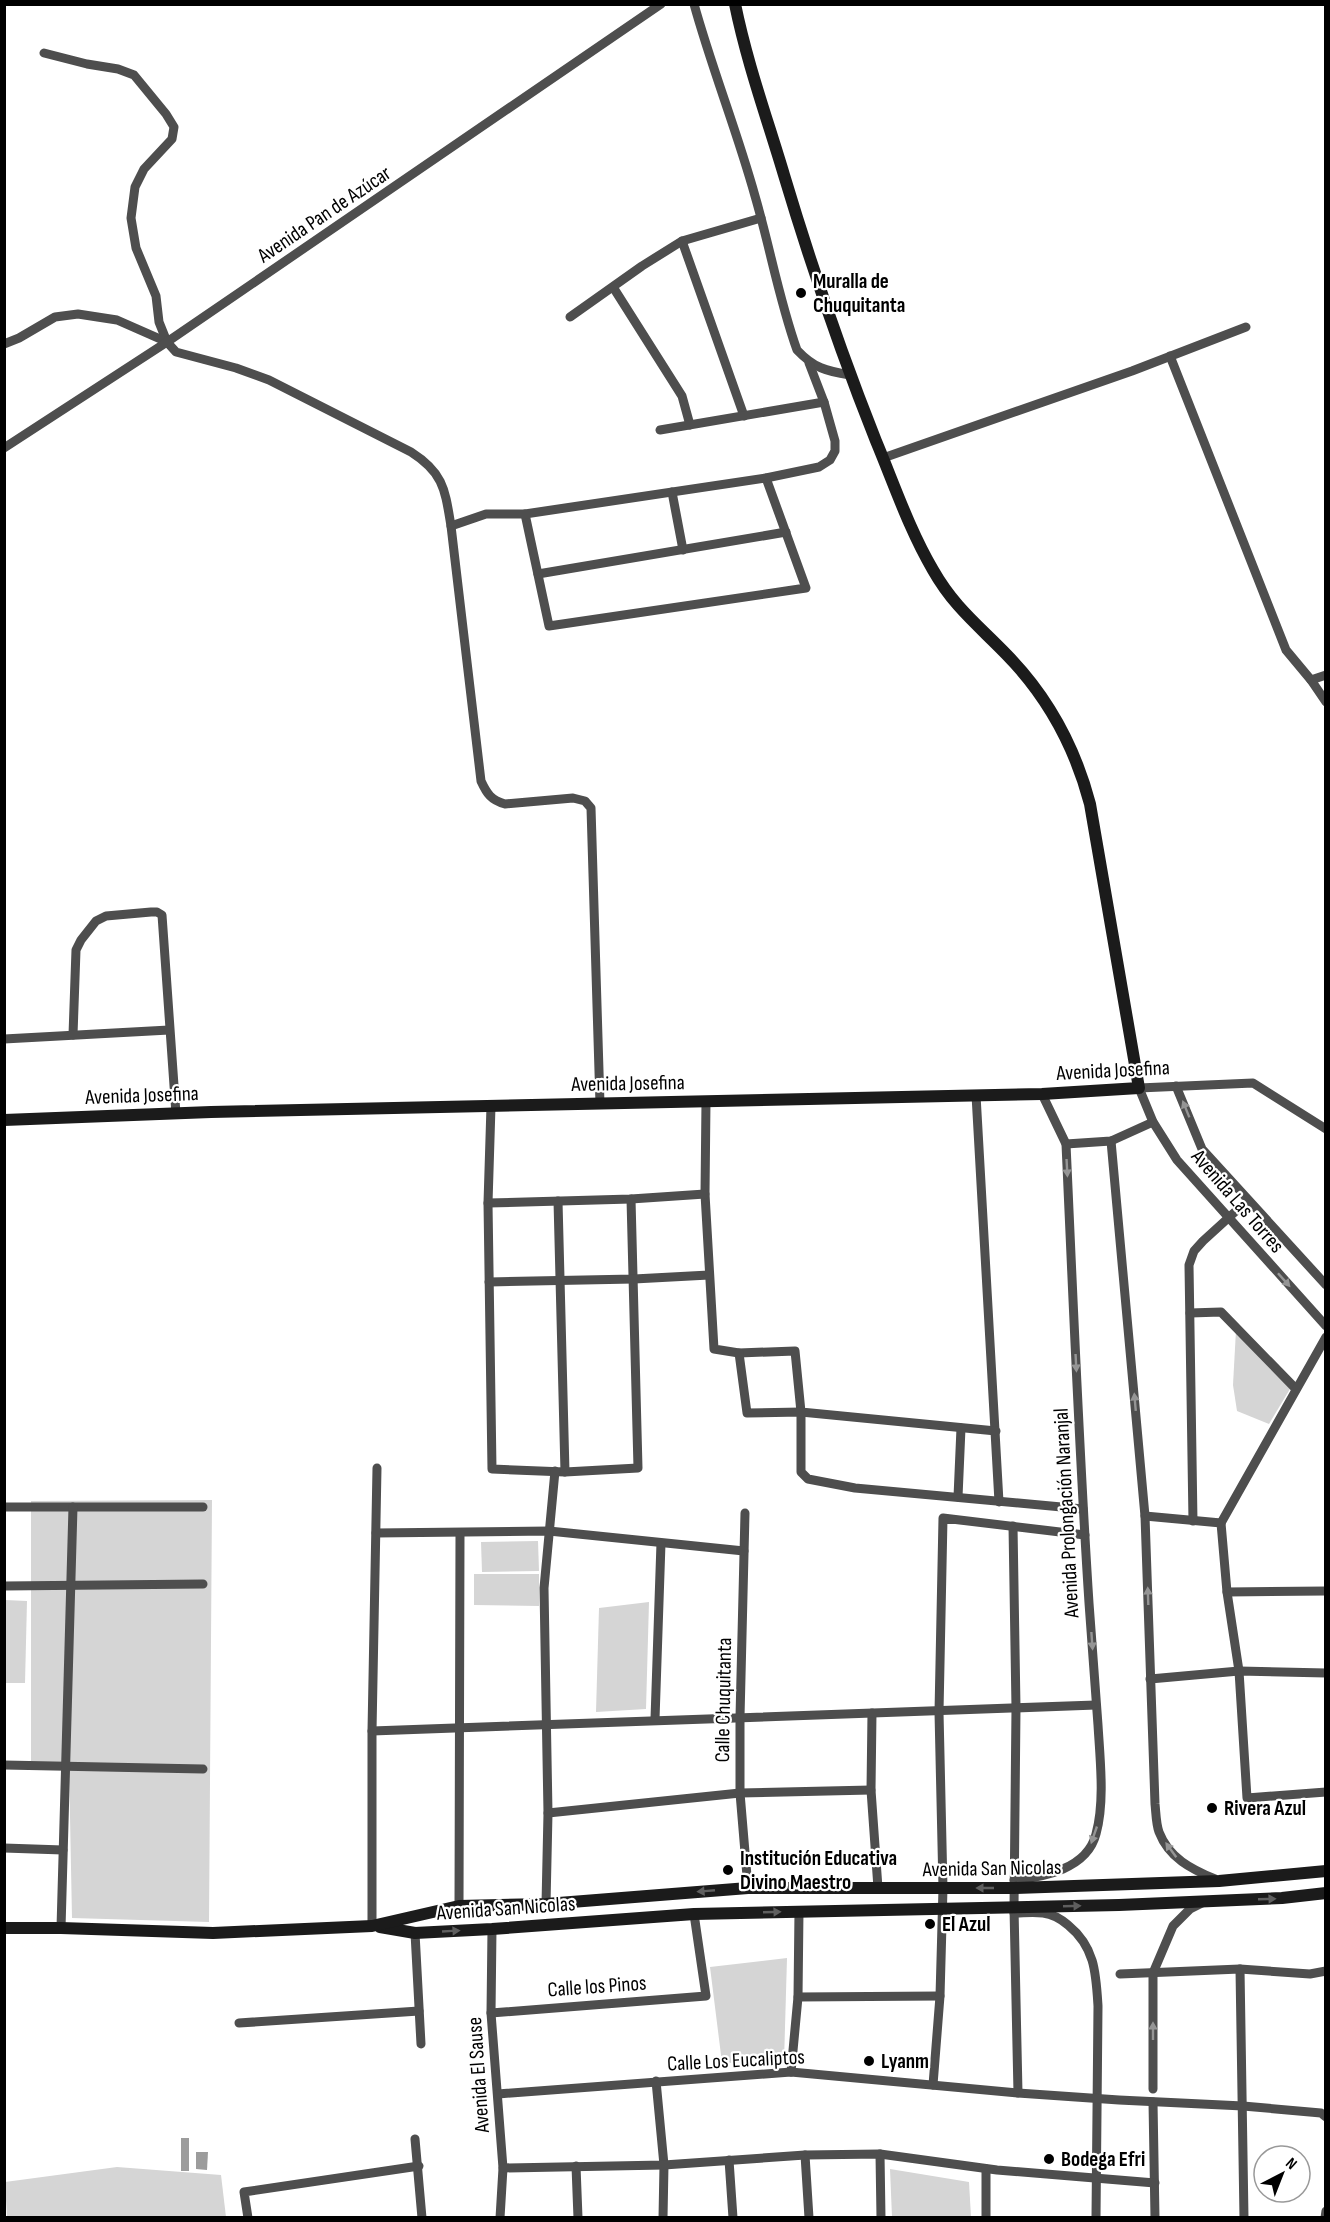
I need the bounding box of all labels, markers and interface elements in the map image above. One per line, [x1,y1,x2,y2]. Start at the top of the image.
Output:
street label: Avenida Pan de Azúcar [252,161,396,269]
place label: Muralla de Chuquitanta [813,269,905,318]
marker: Muralla de Chuquitanta [794,286,808,300]
street label: Avenida Josefina [1055,1055,1170,1086]
street label: Avenida Josefina [570,1070,685,1097]
street label: Avenida Josefina [84,1081,199,1110]
one-way arrow [1181,1100,1191,1118]
street label: Avenida Las Torres [1185,1144,1289,1258]
one-way arrow [1062,1158,1071,1177]
one-way arrow [1277,1272,1291,1287]
one-way arrow [1071,1353,1080,1372]
one-way arrow [1130,1392,1140,1411]
street label: Avenida Prolongación Naranjal [1049,1407,1085,1619]
one-way arrow [1143,1587,1152,1606]
one-way arrow [1087,1632,1097,1651]
street label: Calle Chuquitanta [710,1637,737,1763]
place label: Rivera Azul [1224,1796,1306,1821]
marker: Rivera Azul [1205,1801,1219,1815]
one-way arrow [1089,1826,1098,1844]
one-way arrow [1165,1843,1177,1859]
place label: Institución Educativa Divino Maestro [740,1846,897,1895]
street label: Avenida San Nicolas [921,1855,1062,1882]
marker: Institución Educativa Divino Maestro [721,1863,735,1877]
one-way arrow [975,1883,994,1893]
one-way arrow [696,1887,715,1896]
street label: Avenida San Nicolas [435,1891,576,1926]
one-way arrow [1258,1894,1277,1903]
one-way arrow [1063,1902,1082,1911]
one-way arrow [762,1907,781,1917]
place label: El Azul [942,1912,990,1937]
marker: El Azul [923,1917,937,1931]
one-way arrow [442,1927,461,1936]
street label: Calle los Pinos [547,1971,647,2002]
street label: Avenida El Sause [462,2016,495,2135]
one-way arrow [1148,2021,1158,2040]
street label: Calle Los Eucaliptos [667,2044,805,2077]
place label: Lyanm [881,2049,929,2074]
marker: Lyanm [862,2054,876,2068]
north arrow [1252,2144,1312,2204]
place label: Bodega Efri [1061,2147,1145,2172]
marker: Bodega Efri [1042,2152,1056,2166]
text: N [1282,2154,1301,2174]

